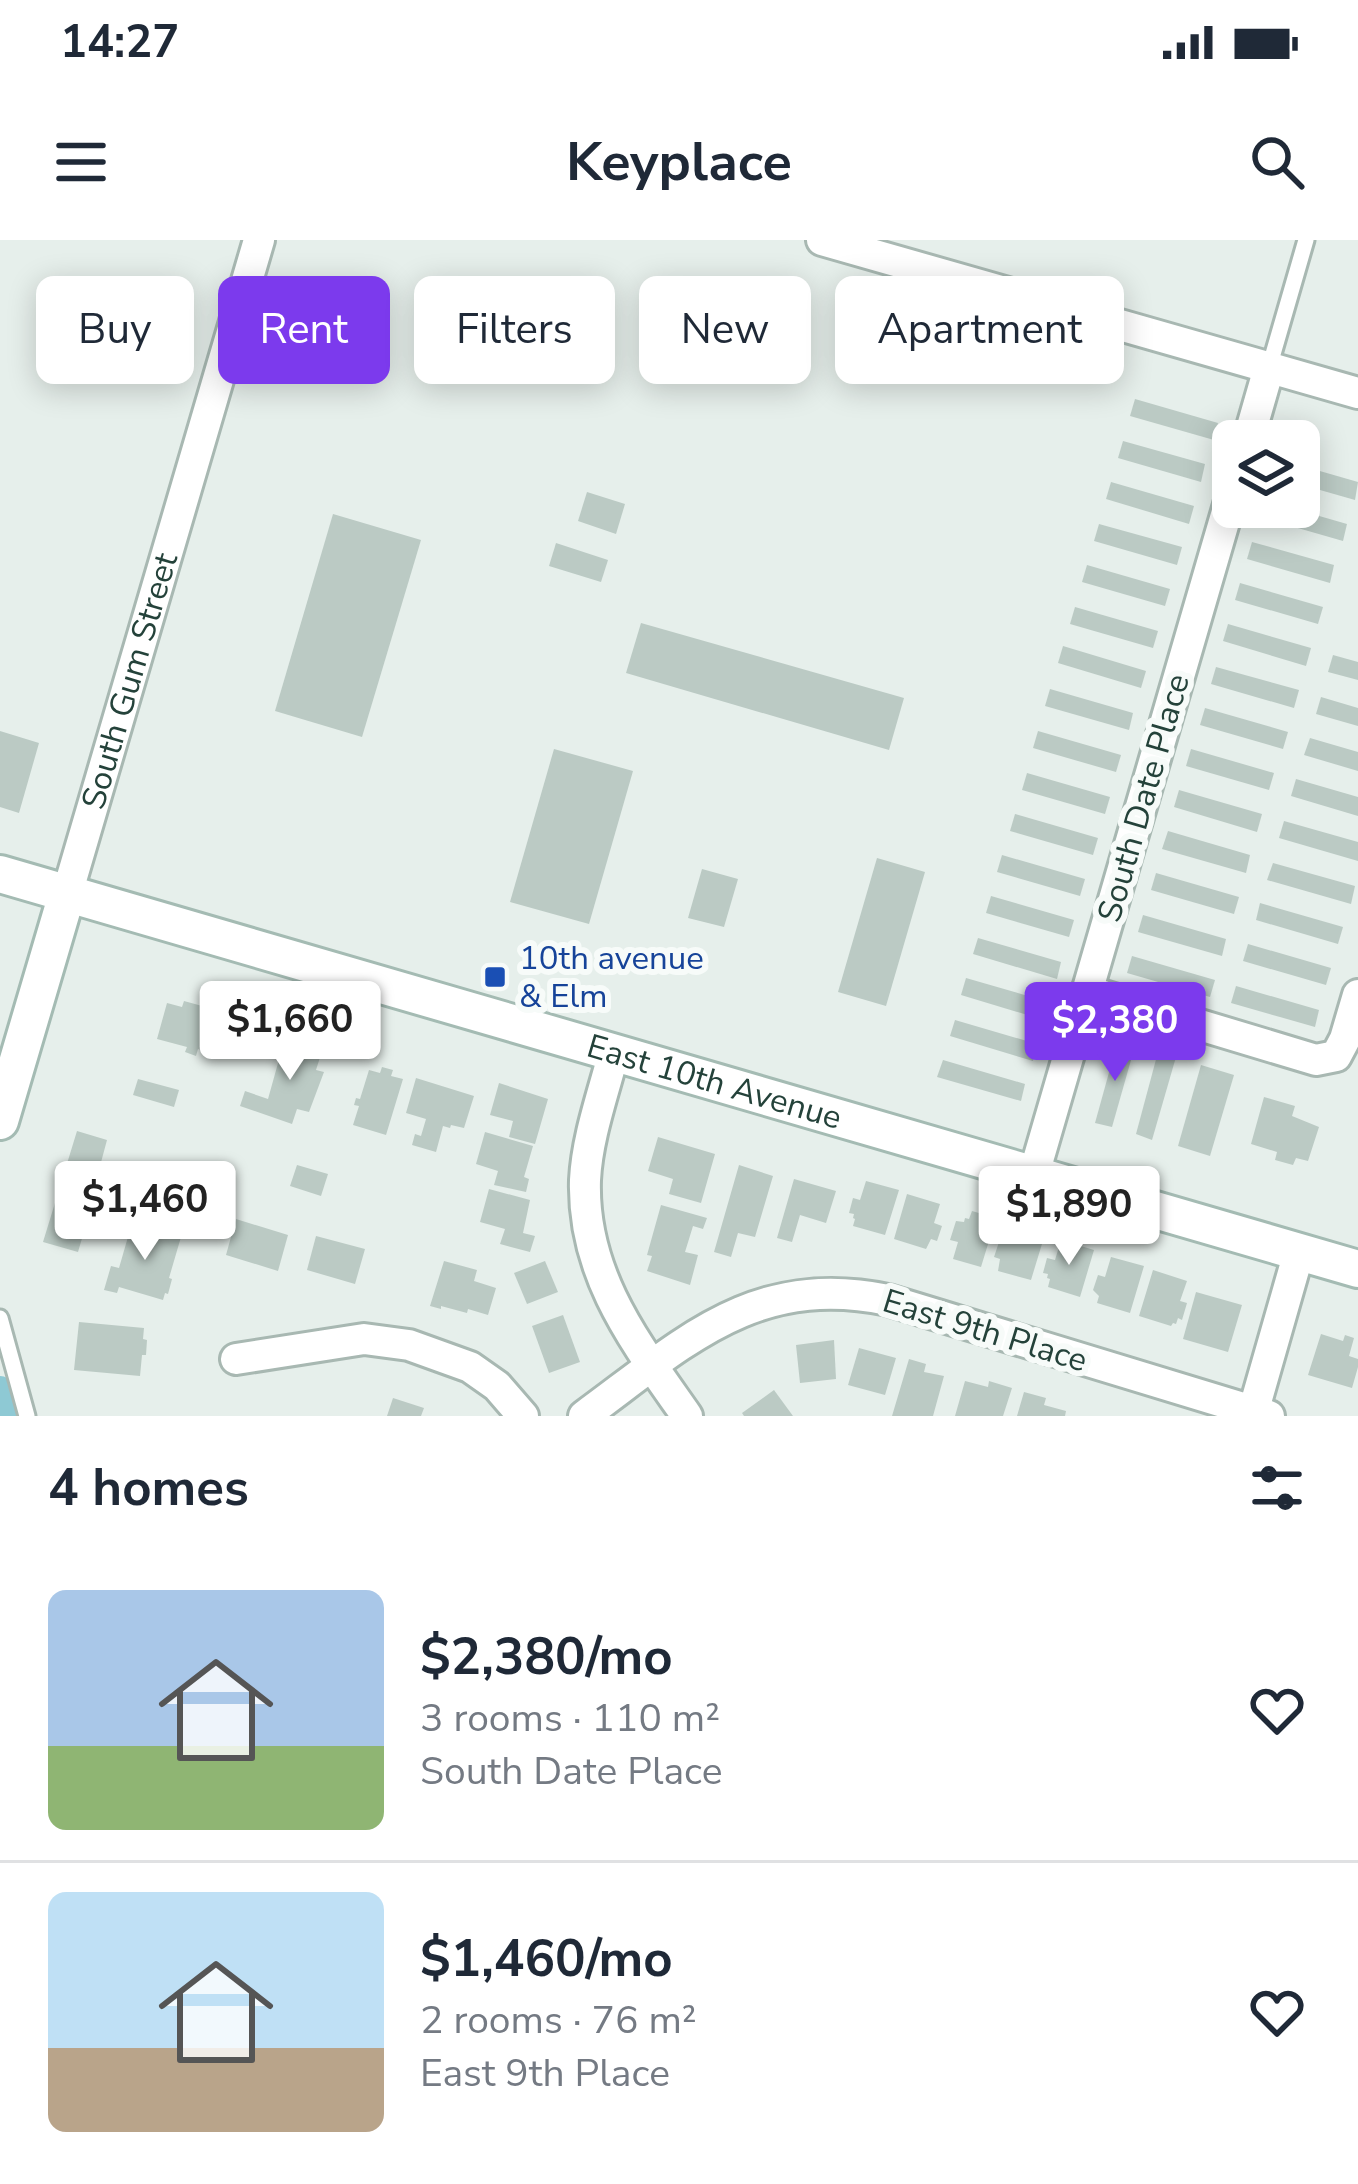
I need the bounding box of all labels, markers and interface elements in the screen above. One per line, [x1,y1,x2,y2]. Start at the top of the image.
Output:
text: 14:27 [60,12,179,73]
text: Keyplace [566,125,792,199]
icon: menu [48,129,114,195]
icon: search [1244,129,1310,195]
chip: Buy [36,276,194,384]
chip: Rent [218,276,390,384]
chip: Filters [414,276,615,384]
chip: New [639,276,811,384]
chip: Apartment [835,276,1124,384]
map controls [1212,420,1320,528]
button: layers [1212,420,1320,528]
street label: South Gum Street [71,547,189,815]
street label: South Date Place [1087,669,1201,927]
place label: 10th avenue & Elm [519,936,704,1019]
marker: 10th avenue & Elm [482,964,508,990]
pin: $1,660 [192,981,388,1083]
pin: $2,380 [1017,982,1213,1084]
text: $1,660 [227,993,353,1046]
text: $2,380 [1052,994,1178,1047]
street label: East 10th Avenue [582,1023,847,1140]
pin: $1,460 [47,1161,243,1263]
pin: $1,890 [971,1166,1167,1268]
text: $1,460 [82,1173,208,1226]
text: $1,890 [1006,1178,1132,1231]
street label: East 9th Place [877,1279,1093,1383]
text: 4 homes [48,1453,249,1523]
icon: filters [1244,1455,1310,1521]
text: $2,380/mo [420,1622,673,1692]
icon: home [144,1638,288,1782]
icon: heart [1244,1677,1310,1743]
text: 3 rooms · 110 m² [420,1692,720,1745]
text: South Date Place [420,1745,723,1798]
text: $1,460/mo [420,1924,673,1994]
icon: home [144,1940,288,2084]
icon: heart [1244,1979,1310,2045]
text: 2 rooms · 76 m² [420,1994,697,2047]
text: East 9th Place [420,2047,670,2100]

